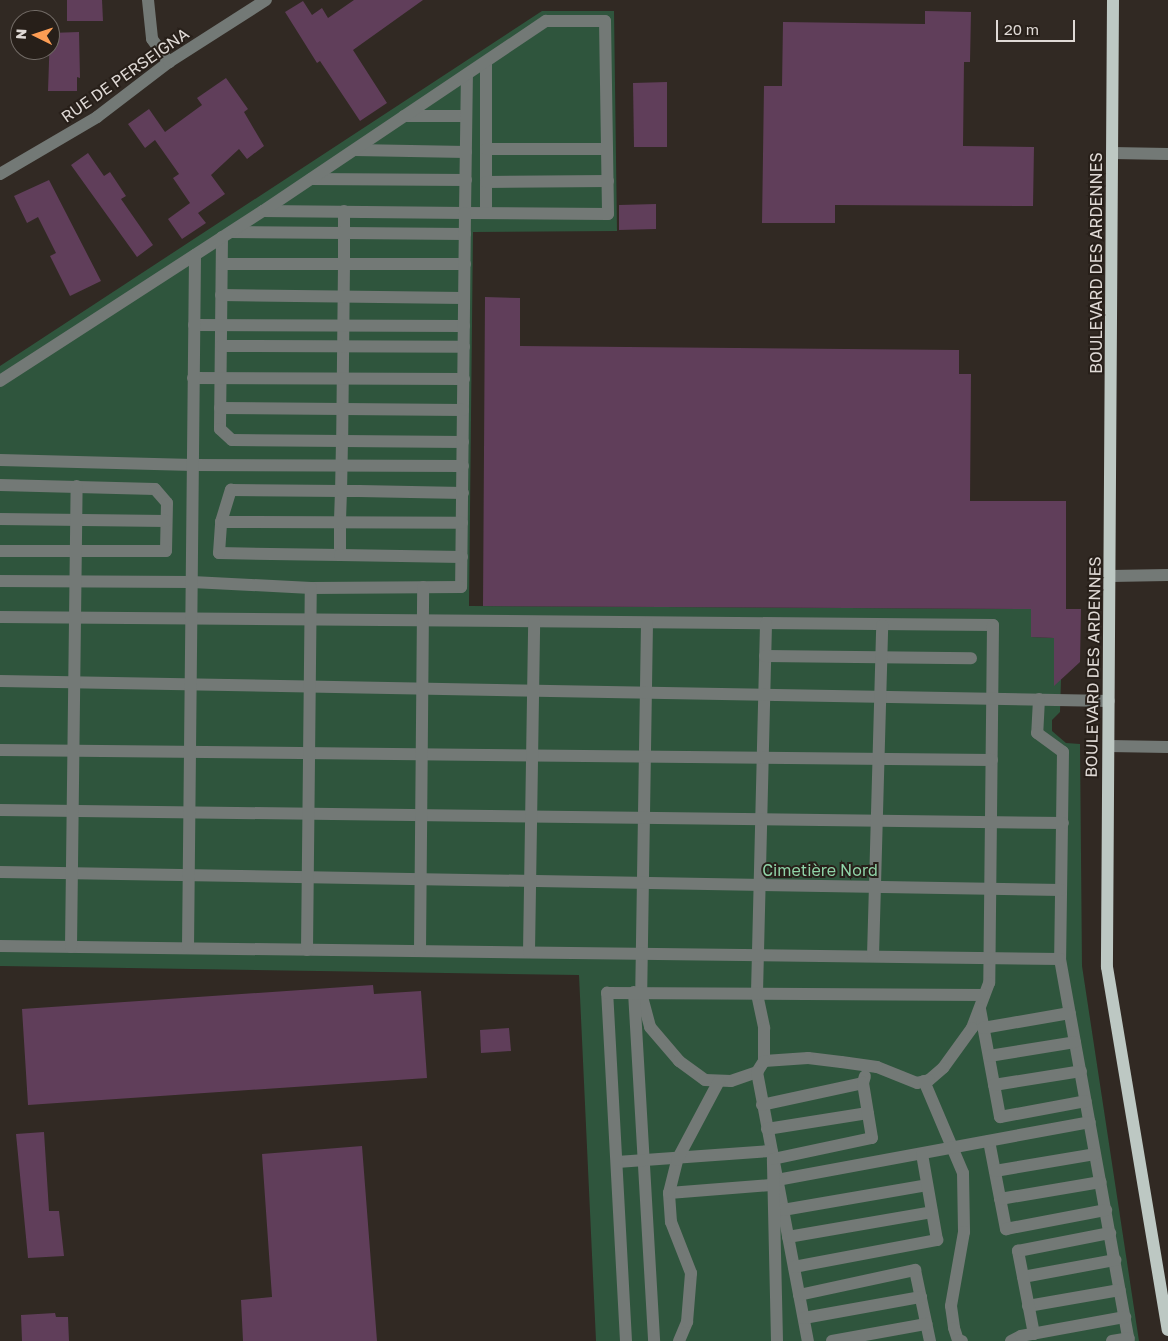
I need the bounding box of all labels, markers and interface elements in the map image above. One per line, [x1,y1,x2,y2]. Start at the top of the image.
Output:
north arrow [10,10,60,60]
scale bar [998,10,1077,42]
text: 20 m [1004,20,1039,38]
street label: RUE DE PERSEIGNA [57,24,193,126]
text: N [12,28,29,40]
street label: BOULEVARD DES ARDENNES [1086,152,1106,374]
street label: BOULEVARD DES ARDENNES [1081,556,1105,778]
park label: Cimetière Nord [762,860,878,880]

